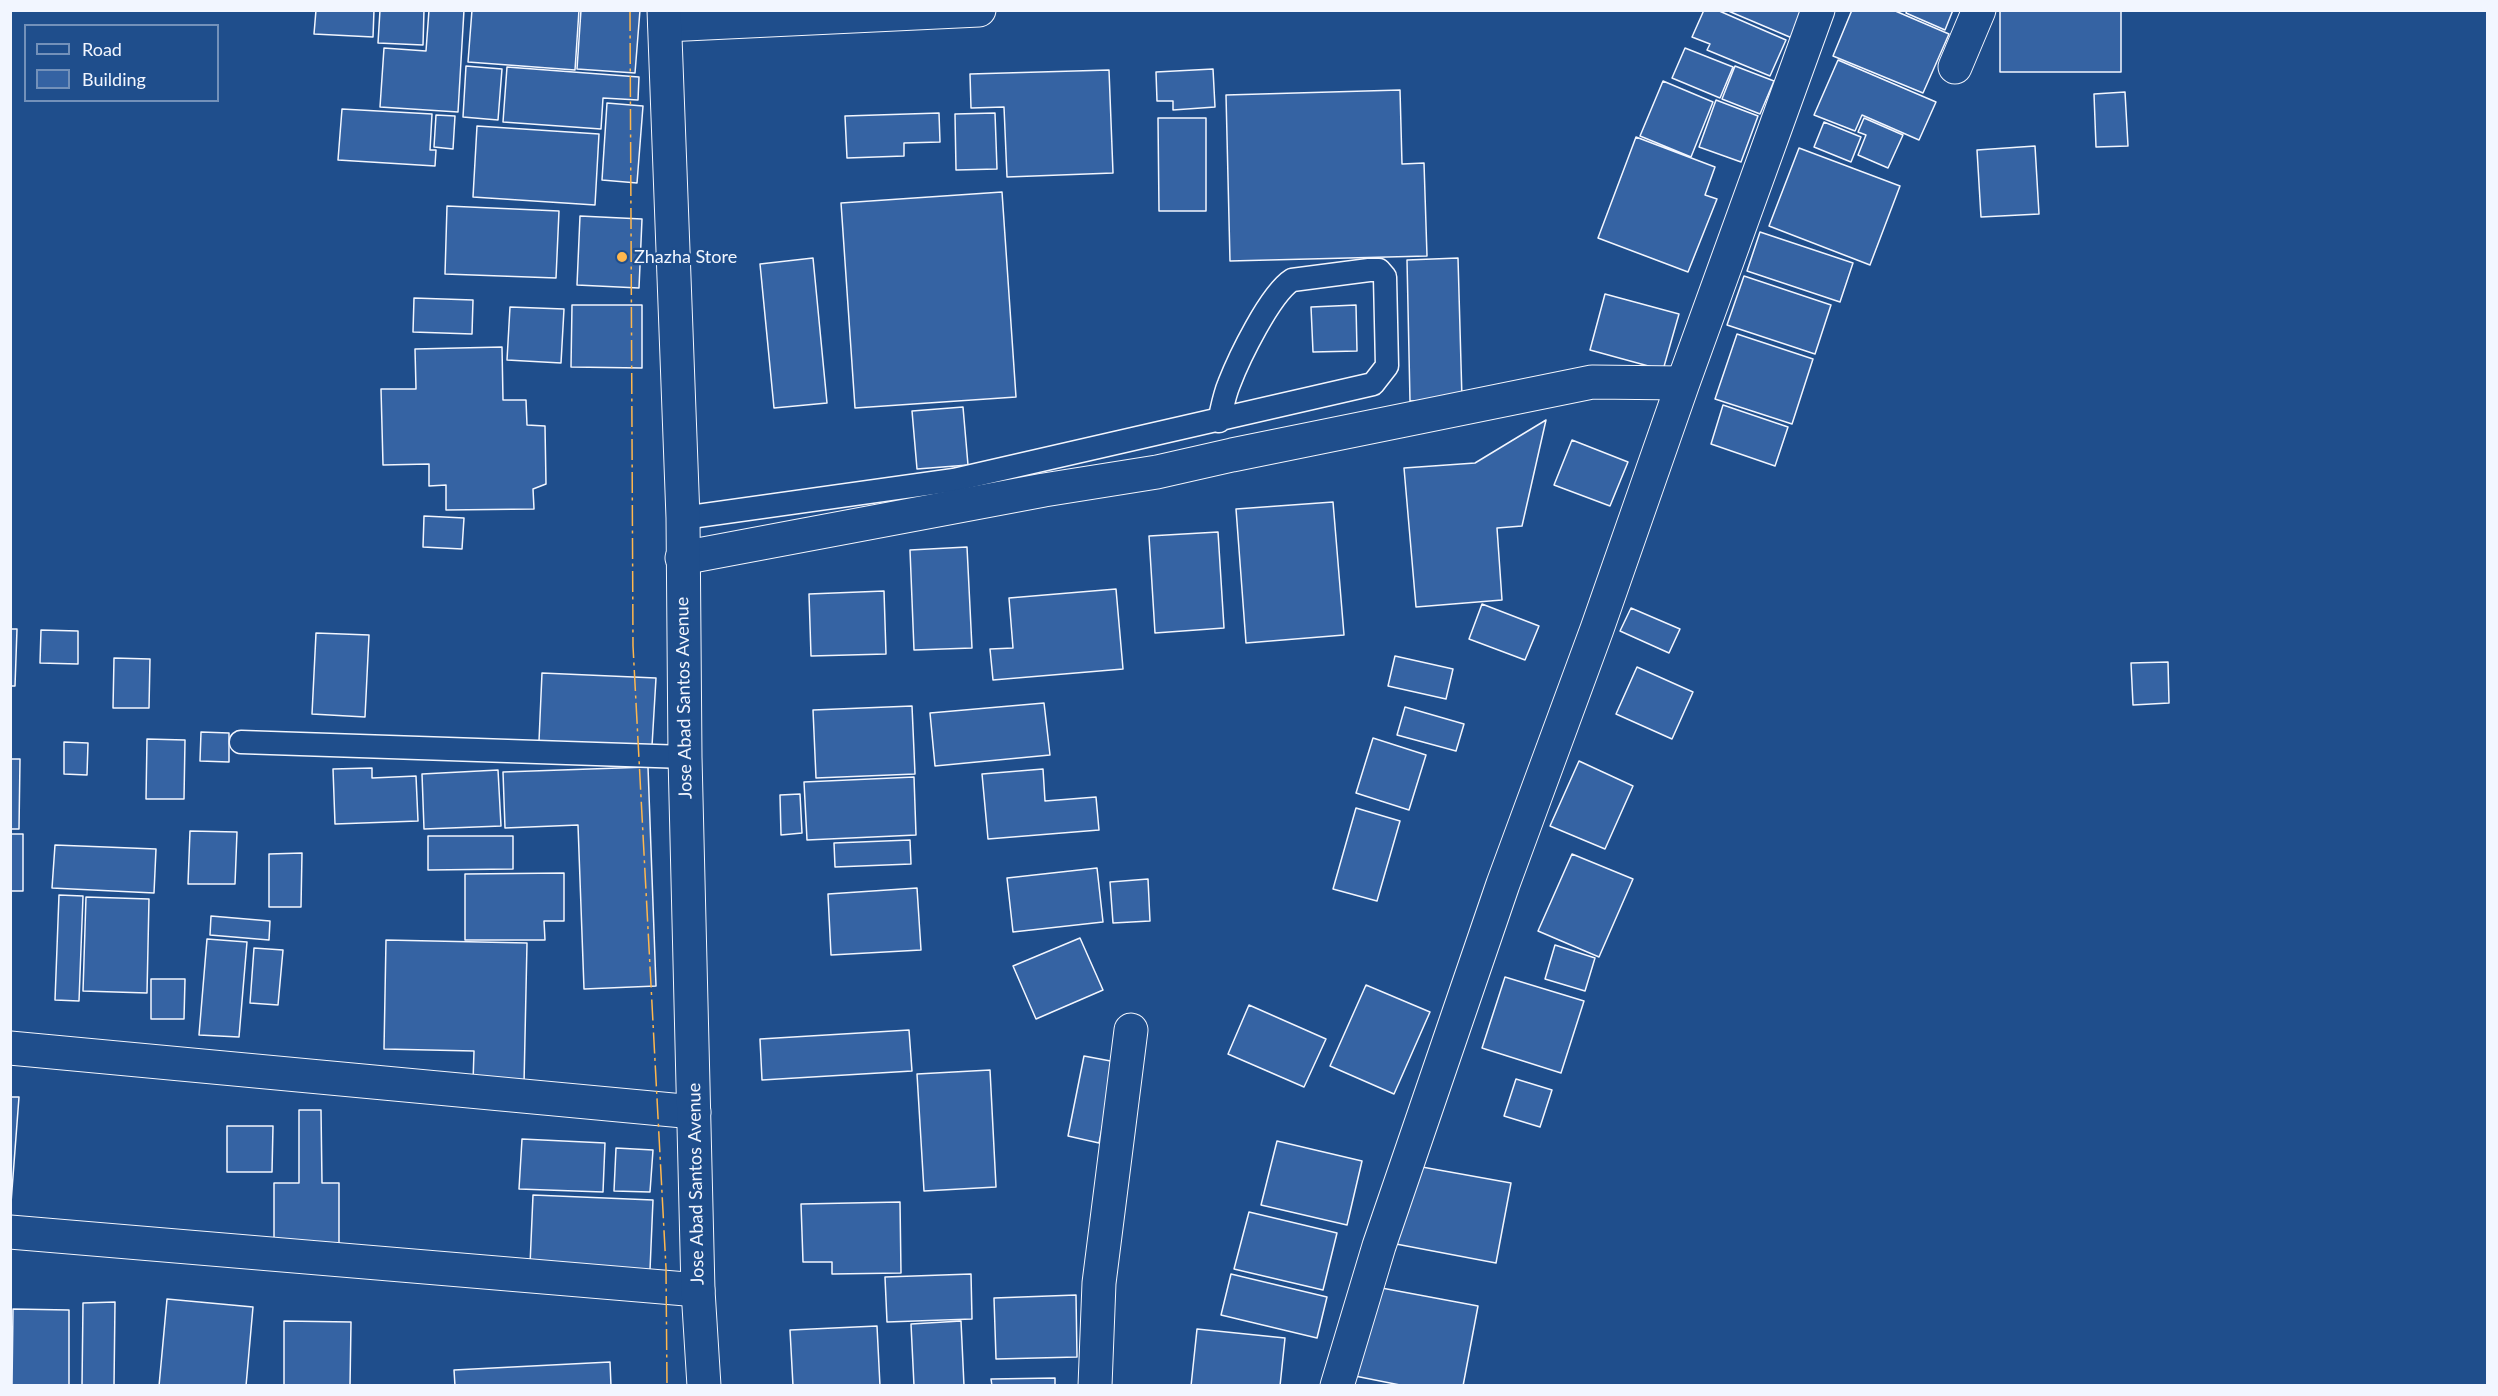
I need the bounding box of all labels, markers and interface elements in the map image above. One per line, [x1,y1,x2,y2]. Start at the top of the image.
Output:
legend [24,24,219,102]
text: Road [82,38,122,60]
text: Building [82,68,146,90]
place label: Zhazha Store [634,246,737,268]
marker: Zhazha Store [615,250,629,264]
street label: Jose Abad Santos Avenue [671,597,697,799]
street label: Jose Abad Santos Avenue [683,1083,709,1285]

